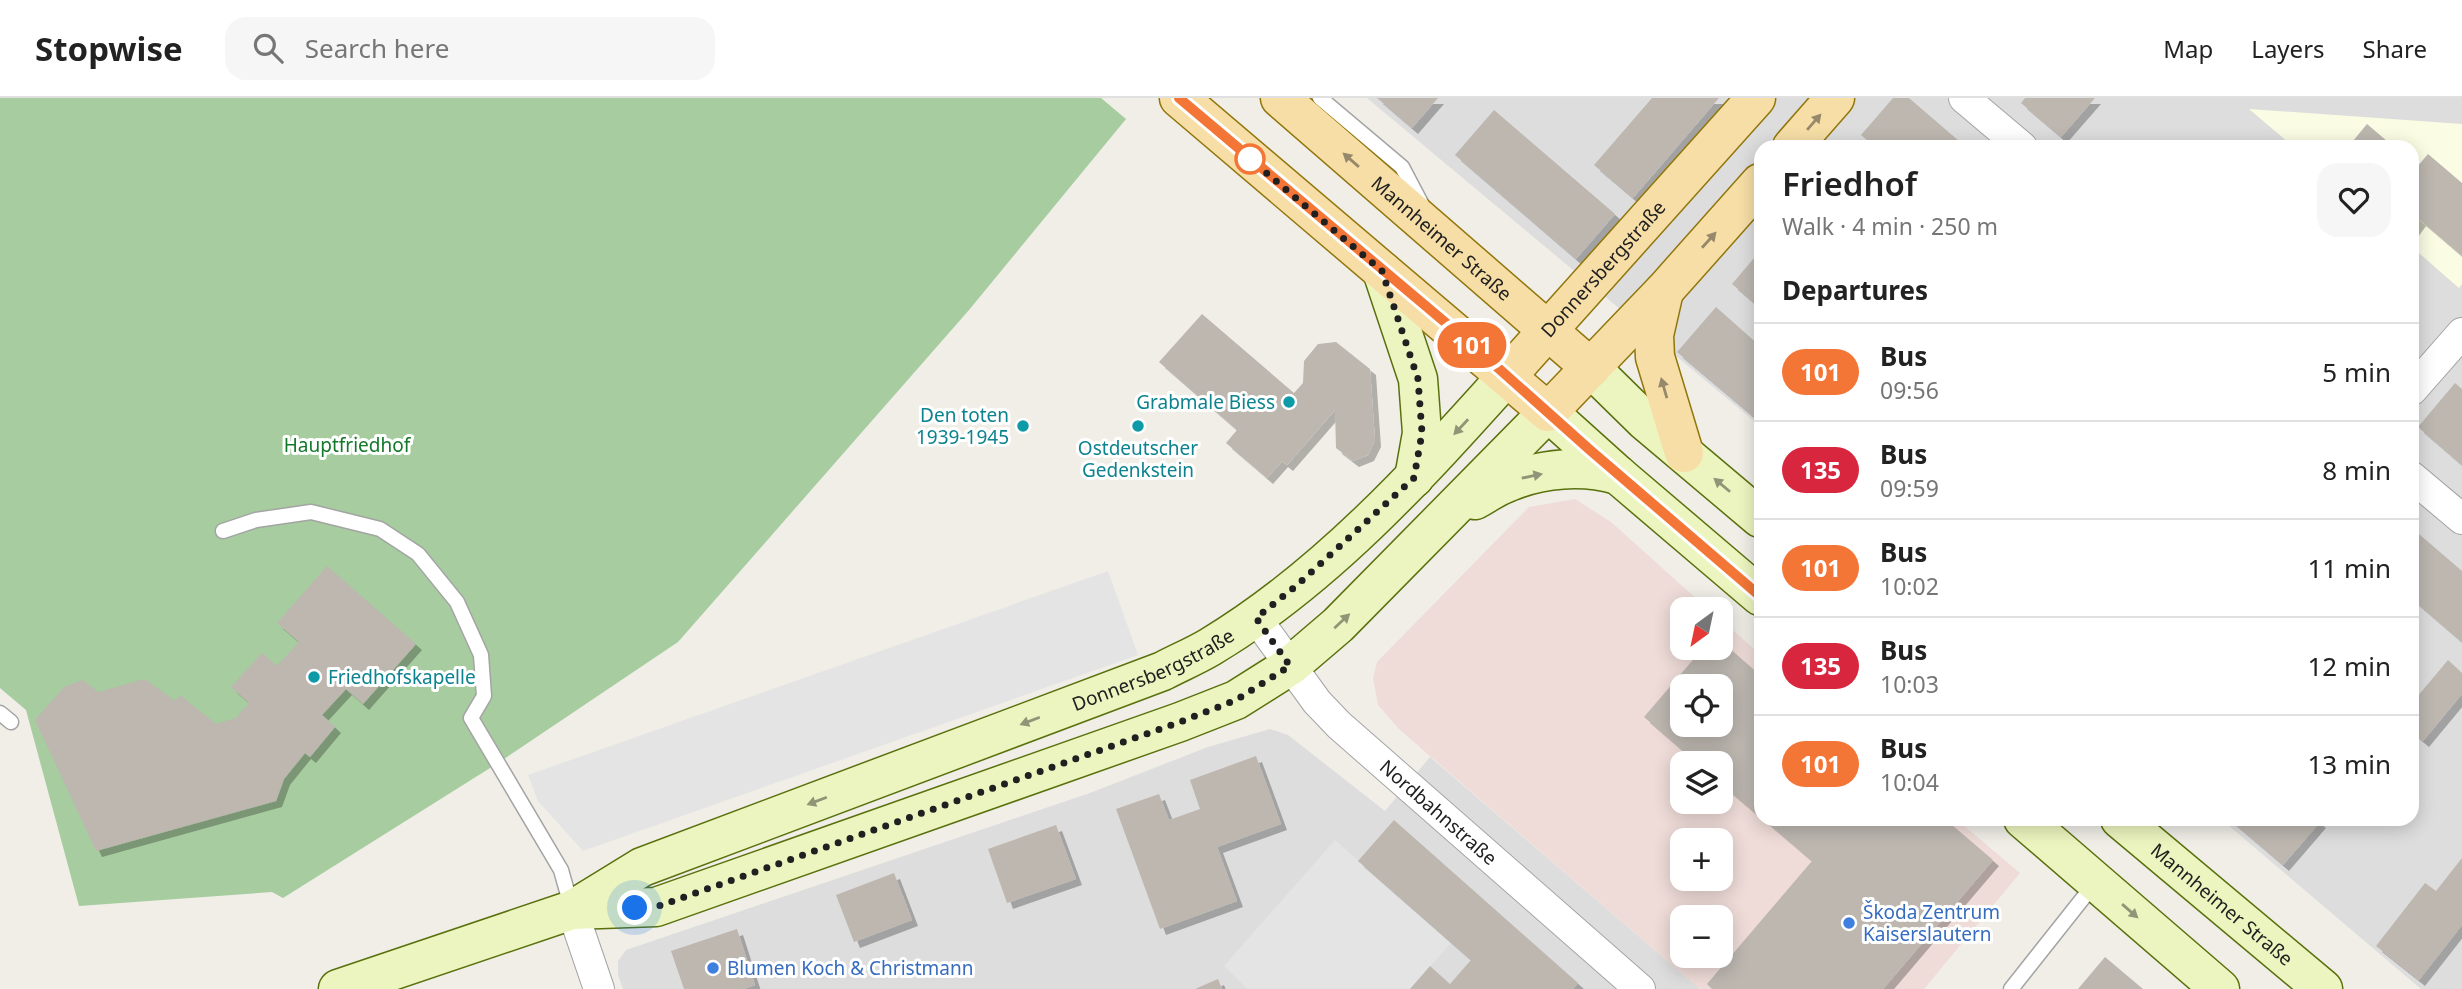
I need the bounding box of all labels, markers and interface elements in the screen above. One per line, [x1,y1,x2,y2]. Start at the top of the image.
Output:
search box [225,17,715,80]
text: Stopwise [35,26,183,71]
icon: search [249,29,287,67]
text: Search here [305,30,449,66]
text: Map [2163,32,2213,65]
text: Layers [2251,32,2325,65]
text: Share [2363,32,2427,65]
one-way arrow [1806,114,1821,131]
unlabelled marker [1235,144,1265,174]
one-way arrow [1342,152,1360,168]
text: Friedhof [1782,161,1917,206]
button: heart [2317,163,2391,237]
street label: Mannheimer Straße [1366,170,1517,307]
street label: Donnersbergstraße [1535,195,1671,343]
text: Walk · 4 min · 250 m [1782,210,1998,242]
one-way arrow [1701,232,1717,249]
text: Departures [1782,272,1928,308]
line badge: 101 [1432,322,1512,368]
text: 101 [1451,328,1493,361]
text: Bus [1880,338,1927,374]
text: 5 min [2322,354,2391,390]
text: 101 [1800,355,1841,388]
text: 09:56 [1880,374,1939,406]
one-way arrow [1658,377,1668,398]
place label: Grabmale Biess [1136,389,1275,415]
marker: Grabmale Biess [1281,394,1297,410]
place label: Den toten 1939-1945 [916,402,1009,450]
marker: Den toten 1939-1945 [1015,418,1031,434]
marker: Ostdeutscher Gedenkstein [1130,418,1146,434]
one-way arrow [1454,418,1470,435]
park label: Hauptfriedhof [284,432,412,458]
place label: Ostdeutscher Gedenkstein [1078,435,1198,483]
text: Bus [1880,436,1927,472]
text: 8 min [2322,452,2391,488]
text: 135 [1800,453,1841,486]
one-way arrow [1521,470,1543,481]
text: 09:59 [1880,472,1939,504]
one-way arrow [1714,478,1732,493]
text: Bus [1880,534,1927,570]
text: 11 min [2307,550,2391,586]
text: 101 [1800,551,1841,584]
text: 10:02 [1880,570,1939,602]
north arrow [1670,597,1732,660]
map controls [1670,597,1733,968]
one-way arrow [1333,613,1351,629]
street label: Donnersbergstraße [1068,622,1239,717]
text: Bus [1880,632,1927,668]
text: 12 min [2307,648,2391,684]
text: 135 [1800,649,1841,682]
place label: Friedhofskapelle [328,664,476,690]
text: 10:03 [1880,668,1939,700]
marker: Friedhofskapelle [306,669,322,685]
button: locate [1670,674,1733,737]
one-way arrow [1019,716,1040,727]
text: Bus [1880,730,1927,766]
text: 13 min [2307,746,2391,782]
text: 101 [1800,747,1841,780]
button: layers [1670,751,1733,814]
street label: Nordbahnstraße [1374,754,1503,871]
text: 10:04 [1880,766,1939,798]
one-way arrow [806,796,827,807]
button: + [1670,828,1733,891]
street label: Mannheimer Straße [2145,837,2299,972]
your location [617,890,652,925]
place label: Škoda Zentrum Kaiserslautern [1863,899,2000,947]
one-way arrow [2122,903,2139,918]
button: − [1670,905,1733,968]
marker: Škoda Zentrum Kaiserslautern [1841,915,1857,931]
place label: Blumen Koch & Christmann [727,955,973,981]
marker: Blumen Koch & Christmann [705,960,721,976]

